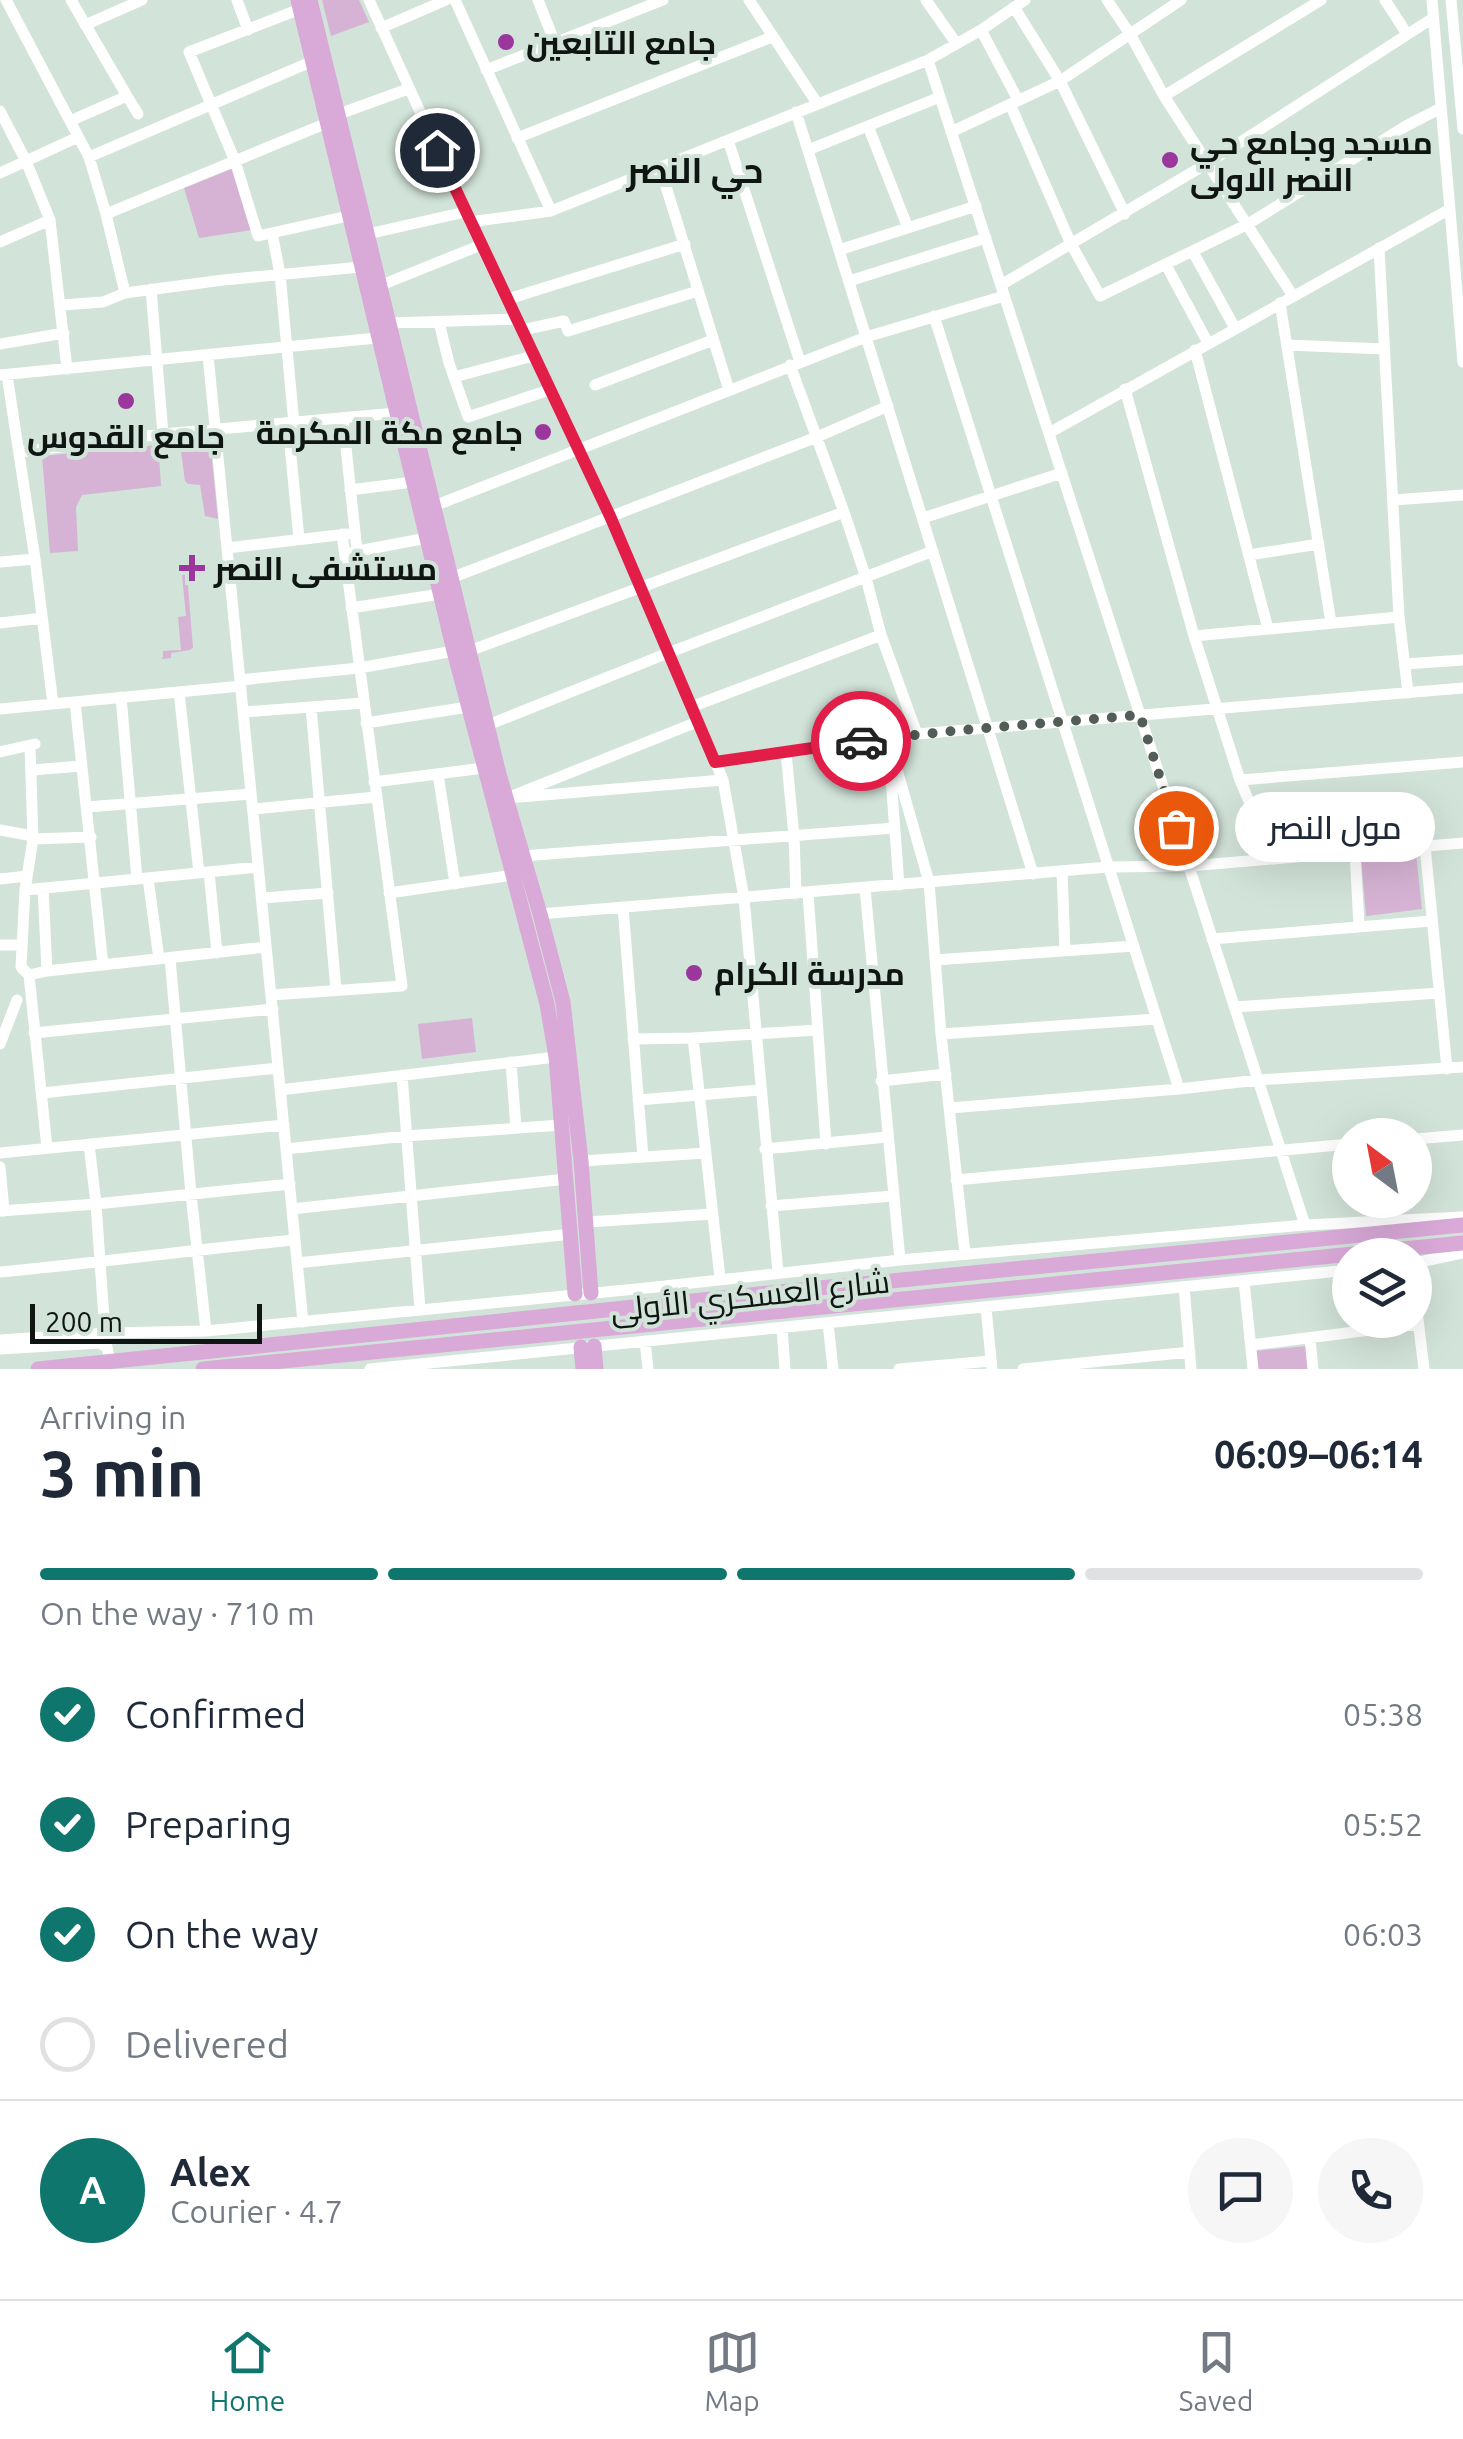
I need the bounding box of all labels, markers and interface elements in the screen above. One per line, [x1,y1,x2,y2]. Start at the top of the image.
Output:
place label: جامع التابعين [526,24,716,65]
marker: جامع التابعين [495,31,517,53]
pin [395,108,480,193]
icon: home [410,123,465,178]
place label: مسجد وجامع حي النصر الاولى [1190,124,1433,199]
marker: مسجد وجامع حي النصر الاولى [1159,149,1181,171]
district label: حي النصر [625,150,764,199]
marker: جامع القدوس [115,390,137,412]
place label: جامع مكة المكرمة [256,414,523,455]
place label: جامع القدوس [27,418,225,459]
marker: جامع مكة المكرمة [532,421,554,443]
place label: مستشفى النصر [213,550,437,588]
marker: مستشفى النصر [179,555,205,581]
courier [811,691,911,791]
icon: car [834,714,889,769]
pin [1134,786,1219,871]
callout: مول النصر [1236,793,1436,863]
icon: bag [1149,801,1204,856]
text: مول النصر [1268,809,1402,845]
place label: مدرسة الكرام [714,955,905,996]
marker: مدرسة الكرام [683,962,705,984]
north arrow [1332,1118,1432,1218]
map controls [1332,1118,1432,1338]
button: layers [1332,1238,1432,1338]
street label: شارع العسكري الأولى [609,1262,892,1336]
scale bar [30,1299,262,1344]
text: 200 m [45,1306,123,1337]
text: Arriving in [40,1399,186,1435]
text: 06:09–06:14 [1214,1433,1423,1475]
text: 3 min [40,1436,204,1509]
text: On the way · 710 m [40,1595,315,1631]
icon: check [40,1687,95,1742]
text: Confirmed [125,1693,306,1735]
text: 05:38 [1343,1696,1423,1732]
icon: check [40,1797,95,1852]
text: Preparing [125,1803,292,1845]
text: 05:52 [1343,1806,1423,1842]
icon: check [40,1907,95,1962]
text: On the way [125,1913,318,1955]
text: 06:03 [1343,1916,1423,1952]
text: Delivered [125,2023,289,2065]
button: chat [1188,2138,1293,2243]
button: phone [1318,2138,1423,2243]
text: Alex [170,2151,251,2193]
text: A [79,2169,106,2211]
text: Courier · 4.7 [170,2193,343,2229]
tab: Home [210,2325,285,2416]
tab: Map [704,2325,760,2416]
tab: Saved [1179,2325,1253,2416]

